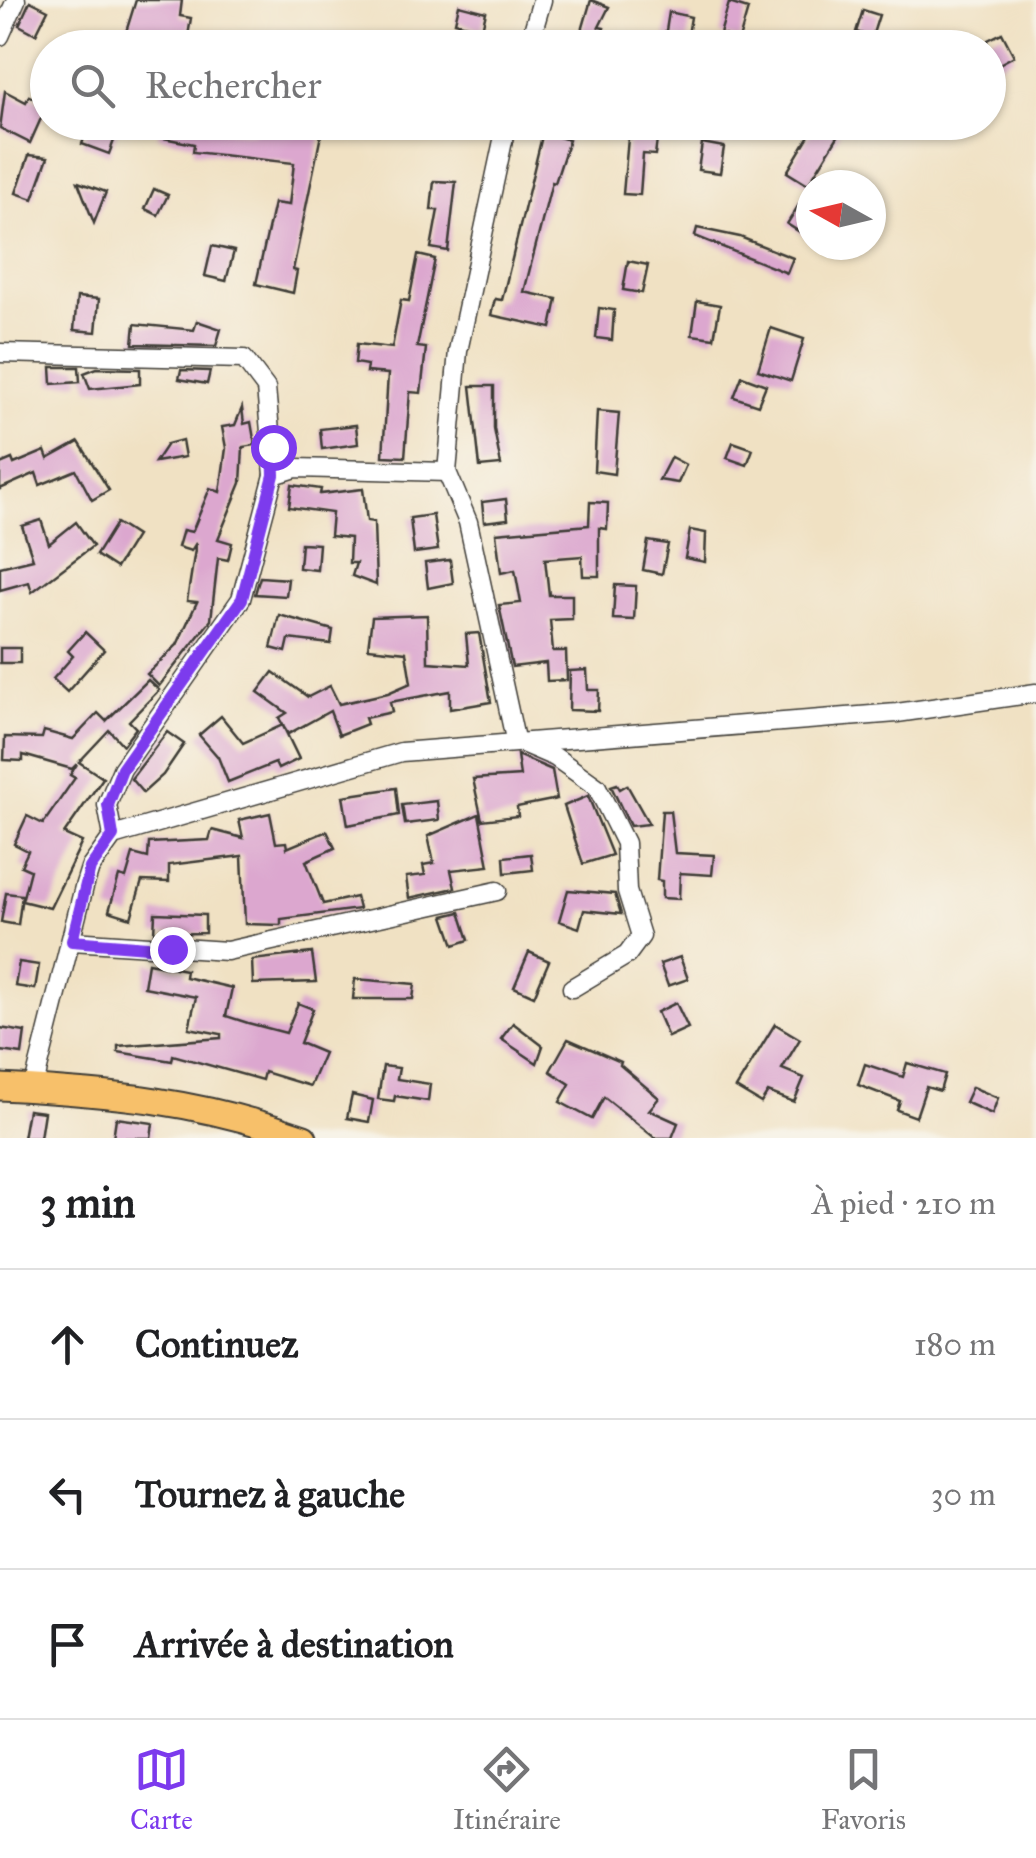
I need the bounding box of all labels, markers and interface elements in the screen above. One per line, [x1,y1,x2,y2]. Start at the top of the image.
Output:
search box [30,30,1006,140]
icon: search [65,58,120,113]
text: Rechercher [145,62,321,108]
north arrow [796,170,886,260]
route start [251,425,297,471]
route end [150,927,196,973]
text: 3 min [40,1177,135,1229]
text: À pied · 210 m [812,1184,996,1223]
icon: ahead [40,1317,95,1372]
text: Continuez [135,1321,299,1367]
text: 180 m [914,1325,996,1364]
icon: left [40,1467,95,1522]
text: Tournez à gauche [135,1471,405,1517]
text: 30 m [931,1475,996,1514]
icon: arrive [40,1617,95,1672]
text: Arrivée à destination [135,1621,454,1667]
tab: Carte [130,1742,193,1837]
tab: Itinéraire [453,1742,561,1837]
tab: Favoris [821,1742,906,1837]

